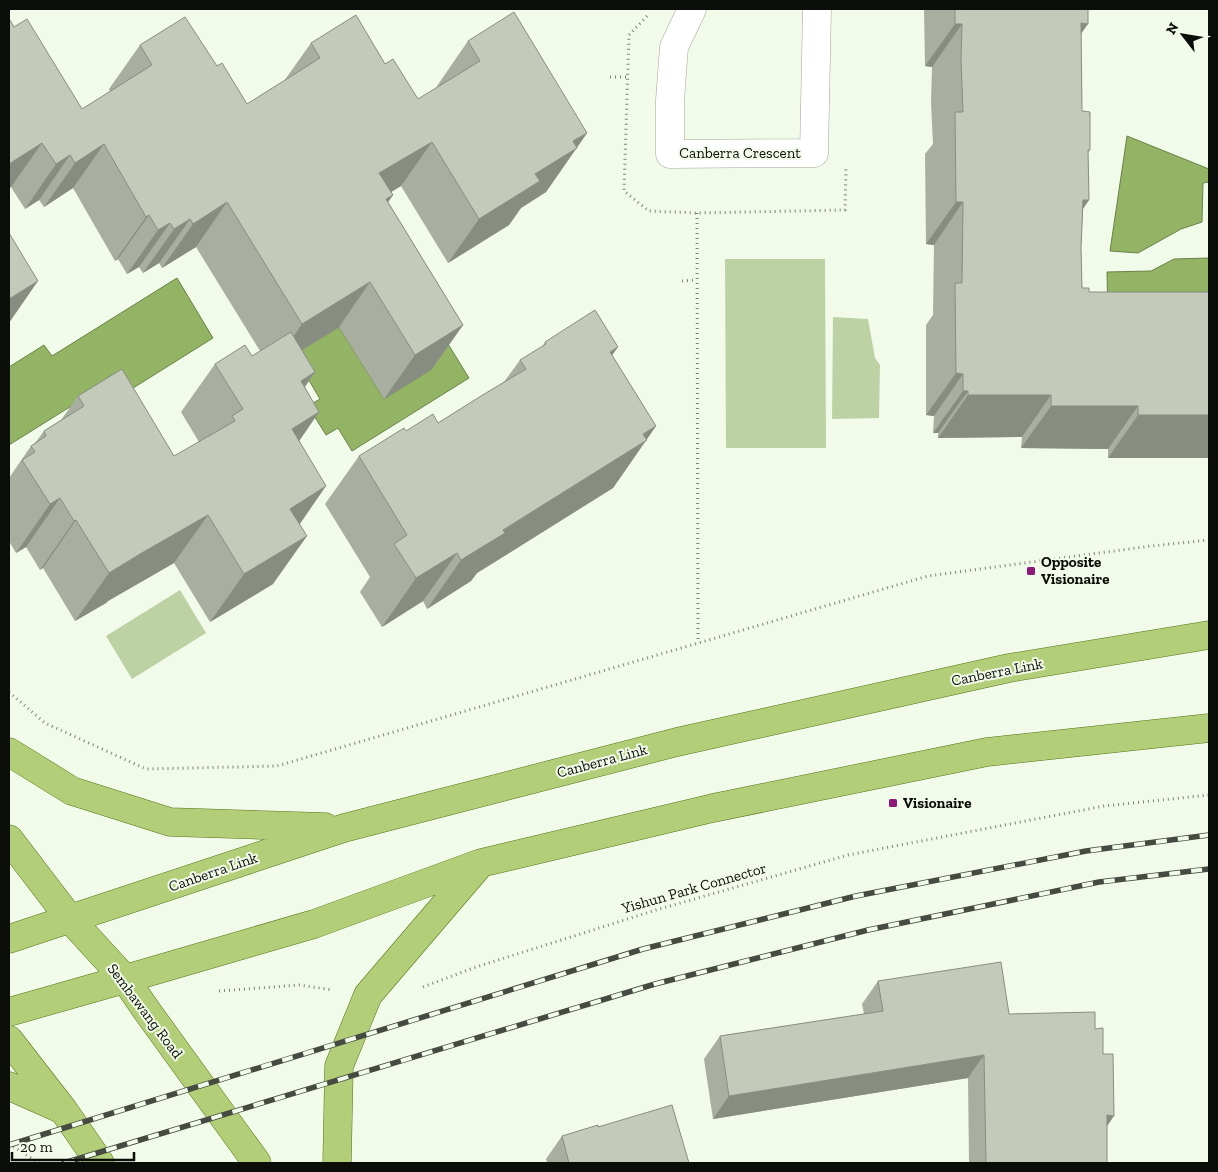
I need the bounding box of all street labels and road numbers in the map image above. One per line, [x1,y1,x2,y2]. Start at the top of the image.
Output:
street label: Canberra Crescent [679,144,801,162]
street label: Canberra Link [950,654,1044,690]
street label: Canberra Link [555,740,649,782]
street label: Canberra Link [166,848,260,896]
street label: Yishun Park Connector [619,859,768,918]
street label: Sembawang Road [103,960,187,1063]

